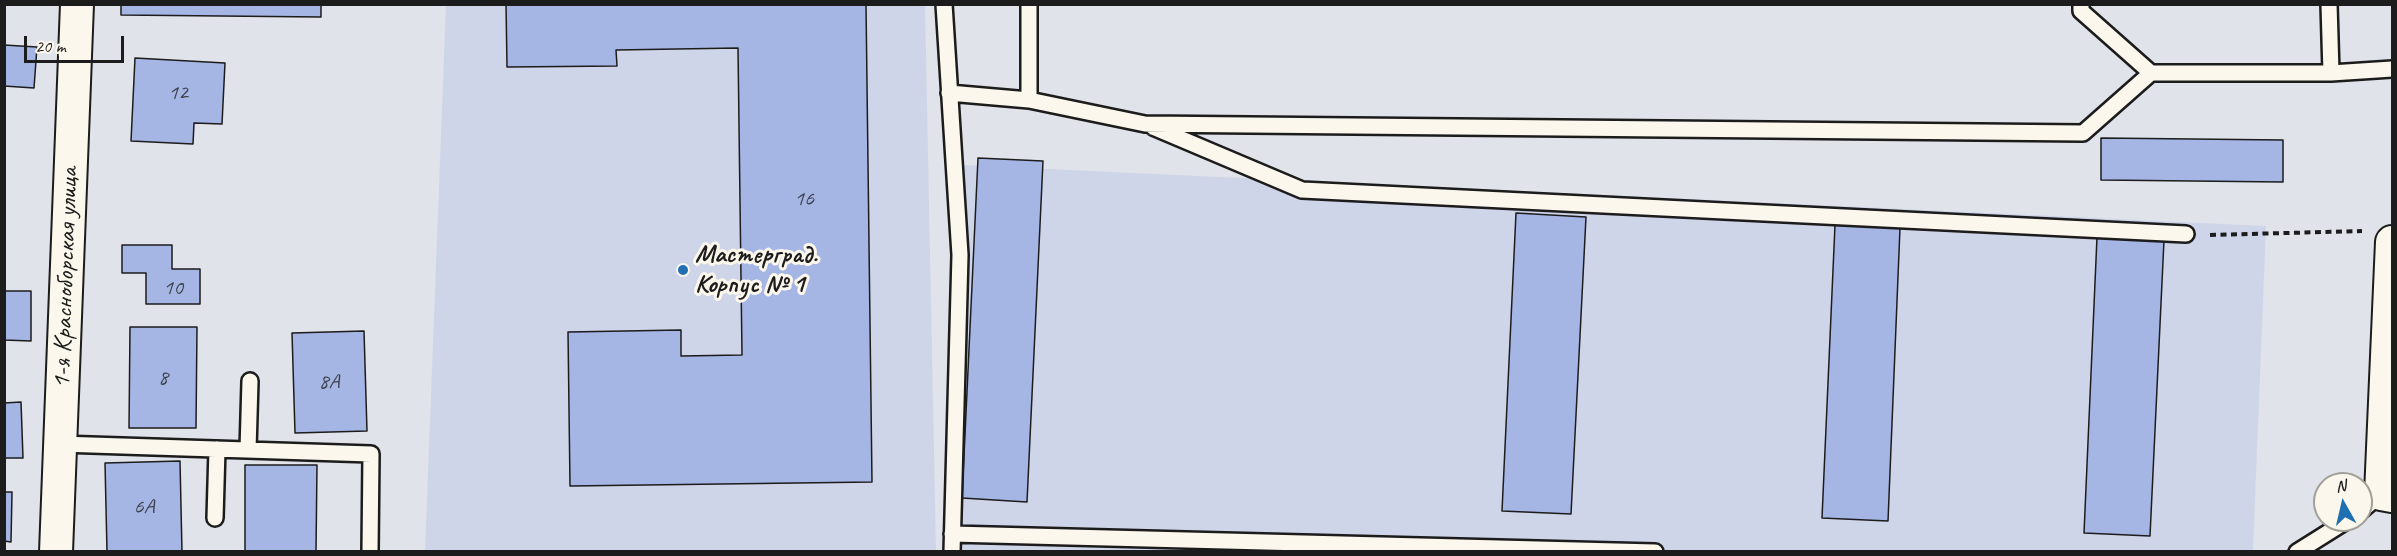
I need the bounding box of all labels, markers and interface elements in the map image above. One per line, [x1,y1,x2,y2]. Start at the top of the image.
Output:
scale bar [27,24,128,62]
text: 20 m [35,35,66,57]
house number: 12 [168,80,188,106]
street label: 1-я Красноборская улица [47,167,85,389]
house number: 16 [794,186,814,212]
place label: Мастерград. Корпус № 1 [695,239,817,300]
marker: Мастерград. Корпус № 1 [676,263,690,277]
house number: 10 [163,275,183,301]
house number: 8 [158,365,168,391]
house number: 8А [319,369,339,395]
north arrow [2313,472,2373,532]
text: N [2334,476,2347,497]
house number: 6А [134,494,154,520]

